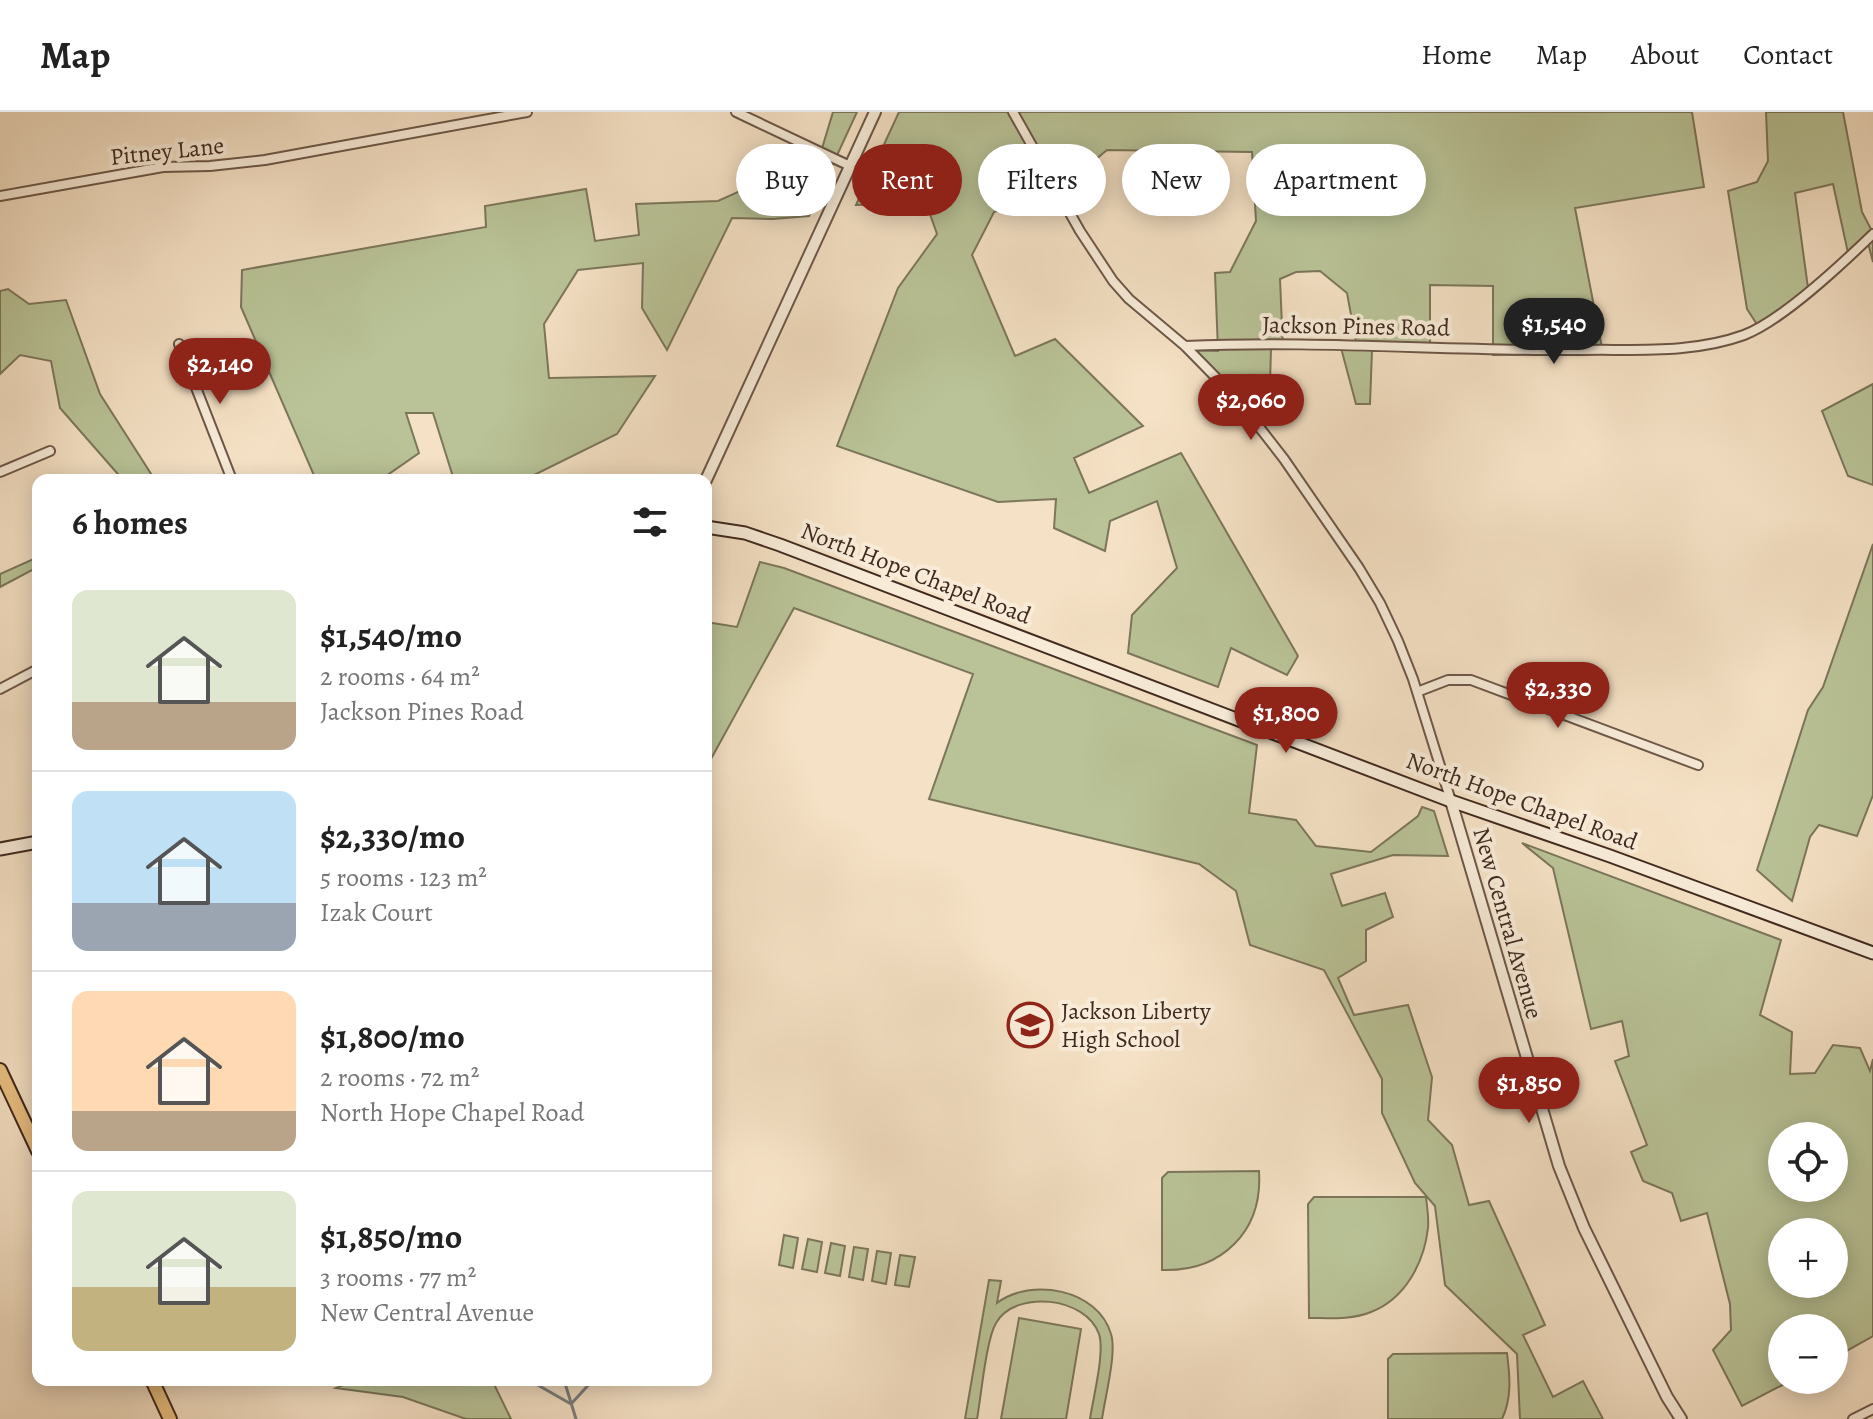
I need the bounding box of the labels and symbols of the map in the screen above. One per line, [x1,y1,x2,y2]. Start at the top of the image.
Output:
street label: Pitney Lane [108,129,226,173]
pin: $1,540 [1489,298,1619,366]
street label: Jackson Pines Road [1262,308,1450,344]
pin: $2,140 [155,338,285,406]
pin: $2,060 [1186,374,1316,442]
street label: North Hope Chapel Road [796,514,1036,632]
pin: $2,330 [1493,662,1623,730]
pin: $1,800 [1221,687,1351,755]
street label: North Hope Chapel Road [1402,744,1642,858]
street label: New Central Avenue [1465,824,1551,1022]
place label: Jackson Liberty High School [1061,995,1211,1055]
school or university icon: Jackson Liberty High School [1006,1001,1054,1049]
pin: $1,850 [1464,1057,1594,1125]

